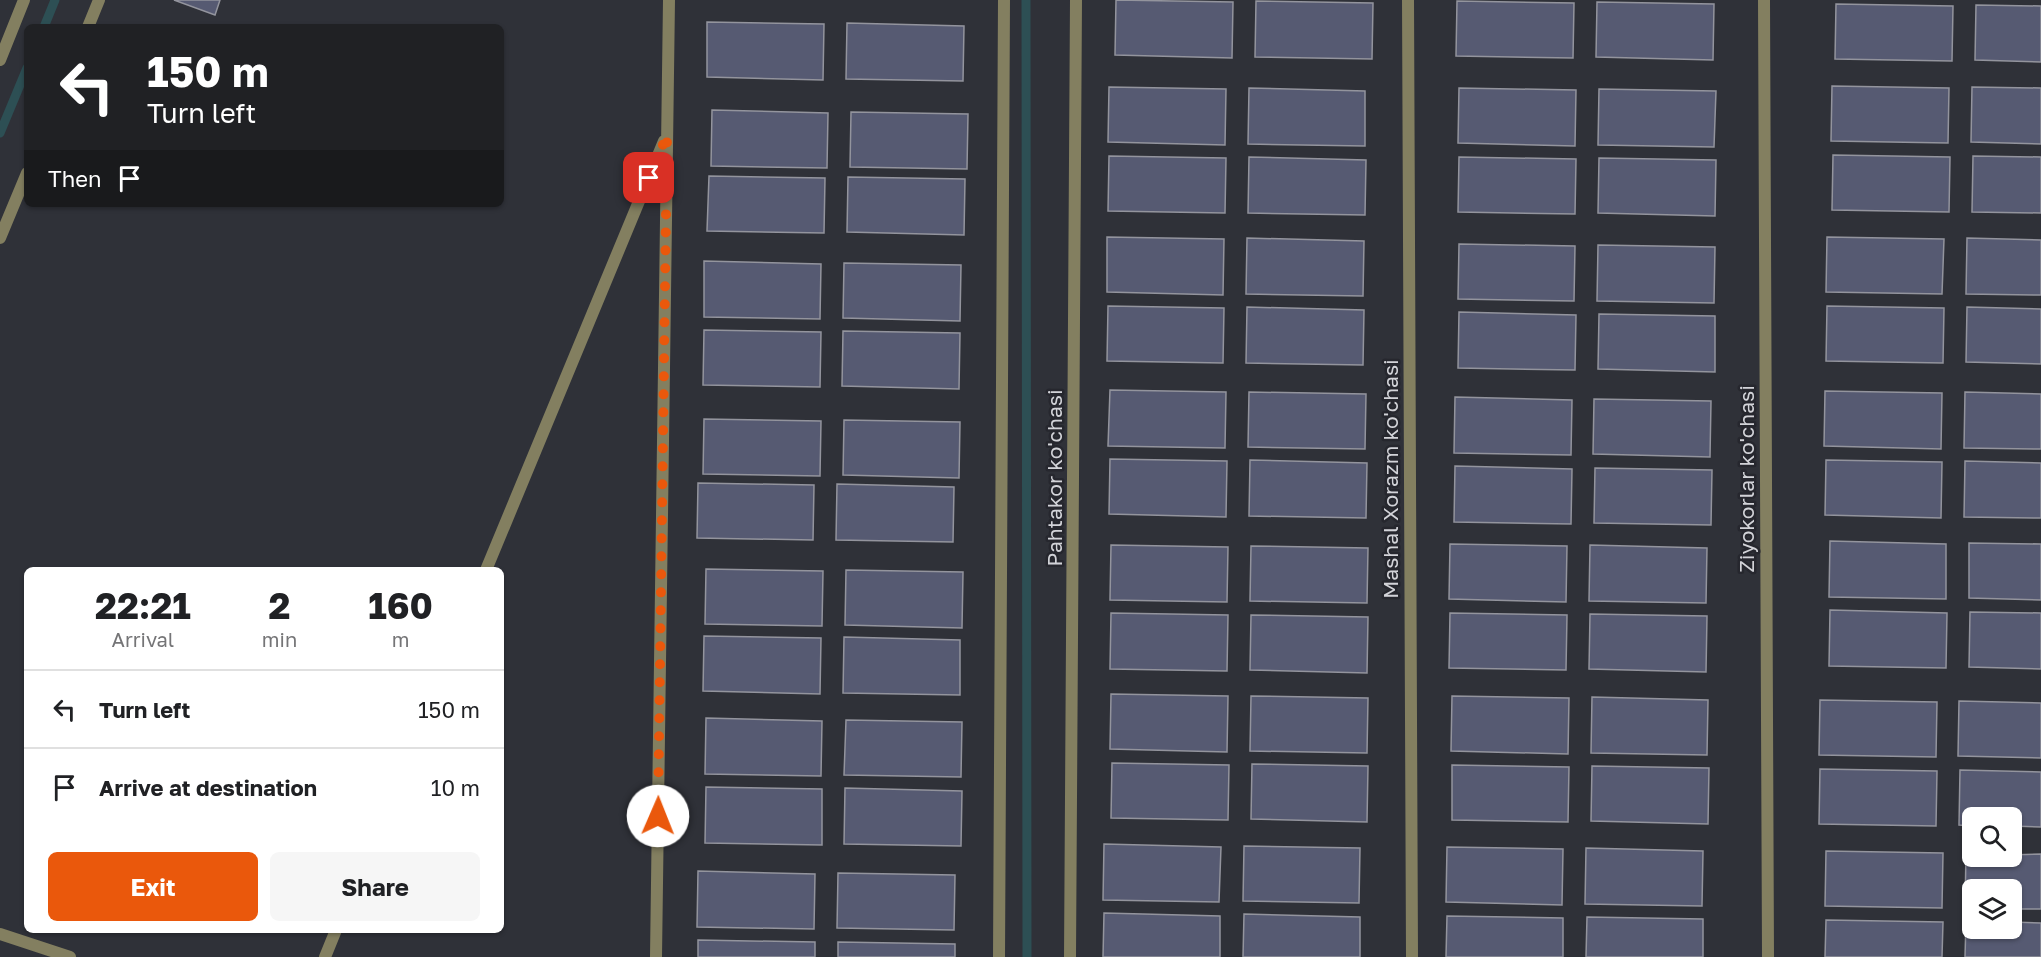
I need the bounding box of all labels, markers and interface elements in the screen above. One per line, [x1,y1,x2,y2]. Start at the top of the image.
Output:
text: 150 m [147,46,269,96]
icon: left [48,48,126,126]
text: Turn left [147,97,256,129]
pin [623,152,674,203]
icon: arrive [632,161,665,194]
icon: arrive [113,162,146,195]
text: Then [48,165,101,192]
street label: Mashal Xorazm ko'chasi [1377,359,1403,599]
street label: Ziyokorlar ko'chasi [1733,385,1759,573]
street label: Pahtakor ko'chasi [1041,389,1067,567]
text: 22:21 [95,584,191,627]
text: 2 [269,584,291,627]
text: 160 [368,584,433,627]
text: Arrival [112,627,174,651]
text: min [262,627,297,651]
text: m [392,627,409,651]
icon: left [48,693,81,726]
text: Turn left [99,696,190,723]
text: 150 m [418,696,480,723]
icon: arrive [48,771,81,804]
text: Arrive at destination [99,774,317,801]
text: 10 m [431,774,480,801]
position arrow [626,784,690,848]
map controls [1962,807,2022,939]
button: search [1962,807,2022,867]
button: Exit [48,852,258,921]
button: Share [270,852,480,921]
button: layers [1962,879,2022,939]

